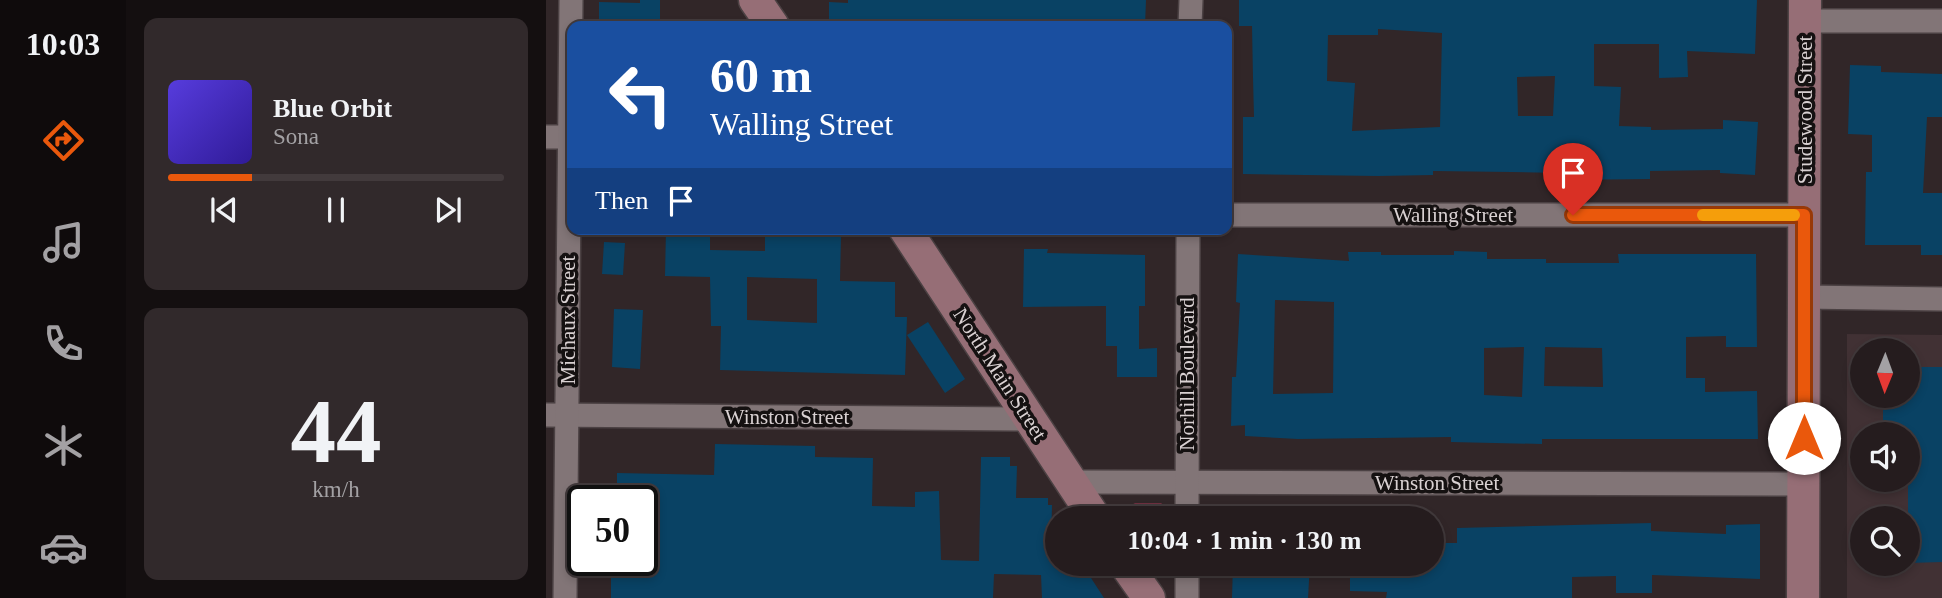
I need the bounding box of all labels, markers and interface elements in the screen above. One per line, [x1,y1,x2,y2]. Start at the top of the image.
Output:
text: 10:03 [26,26,100,62]
street label: Studewood Street [1793,35,1817,184]
text: 60 m [710,48,812,103]
icon: left [595,49,686,140]
text: Blue Orbit [273,94,392,123]
text: Walling Street [710,106,893,142]
icon: directions [39,116,88,165]
text: Sona [273,124,319,149]
pin [1543,143,1603,215]
icon: arrive [1554,154,1592,192]
icon: arrive [662,182,700,220]
text: Then [595,186,648,215]
icon: previous [205,191,243,229]
icon: pause [317,191,355,229]
icon: next [429,191,467,229]
street label: Walling Street [1393,203,1513,227]
icon: music [39,218,88,267]
street label: Michaux Street [556,255,580,384]
street label: Norhill Boulevard [1175,297,1199,451]
street label: North Main Street [948,303,1052,445]
icon: phone [39,319,88,368]
north arrow [1850,338,1920,408]
map controls [1850,338,1920,576]
text: 44 [291,381,382,482]
position arrow [1767,401,1841,475]
street label: Winston Street [725,405,849,429]
icon: climate [39,421,88,470]
button: sound [1850,422,1920,492]
street label: Winston Street [1375,471,1499,495]
text: km/h [312,477,360,502]
speed limit sign: 50 [567,485,658,576]
button: search [1850,506,1920,576]
icon: car [39,523,88,572]
text: 10:04 · 1 min · 130 m [1128,526,1362,555]

